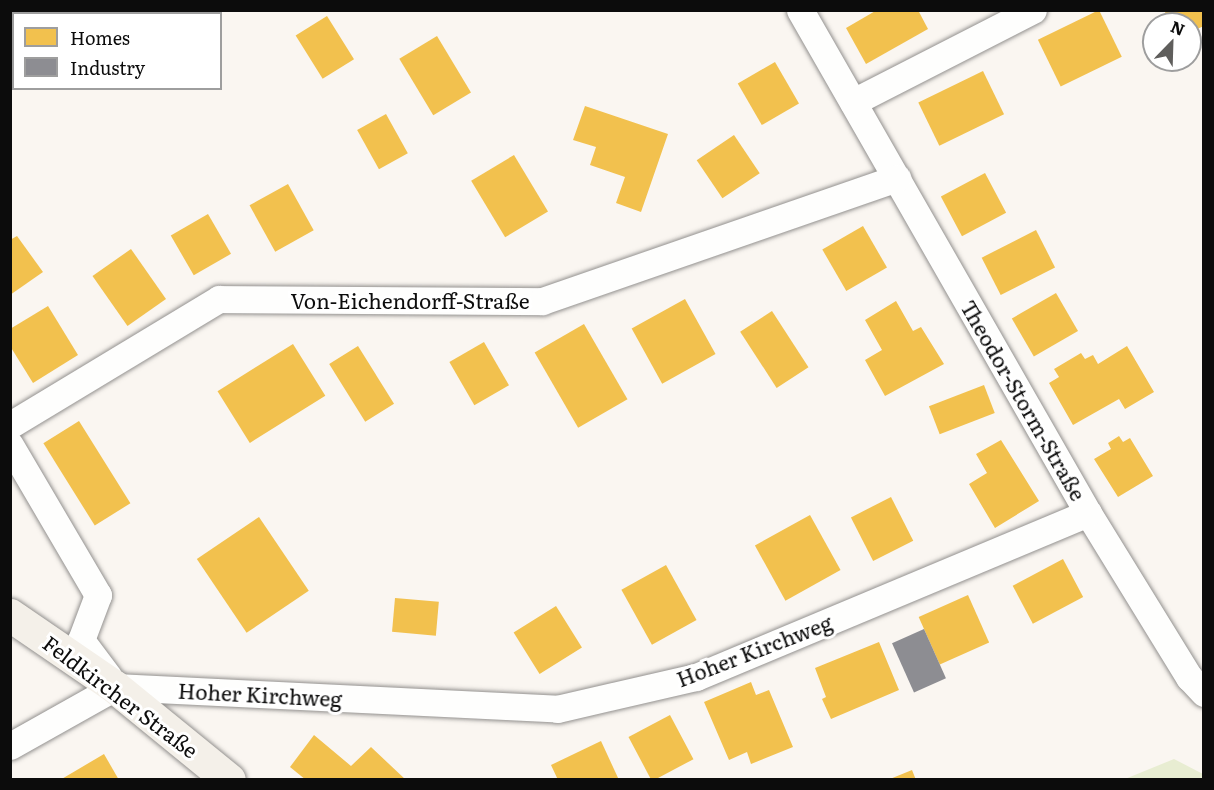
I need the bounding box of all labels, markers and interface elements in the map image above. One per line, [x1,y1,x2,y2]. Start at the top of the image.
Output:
legend [12,12,222,90]
north arrow [1142,12,1202,72]
text: N [1167,14,1189,41]
text: Homes [70,24,130,51]
text: Industry [70,54,145,81]
street label: Von-Eichendorff-Straße [290,287,530,313]
street label: Theodor-Storm-Straße [956,295,1092,505]
street label: Hoher Kirchweg [673,609,835,691]
street label: Feldkircher Straße [39,630,203,762]
street label: Hoher Kirchweg [177,677,343,711]

